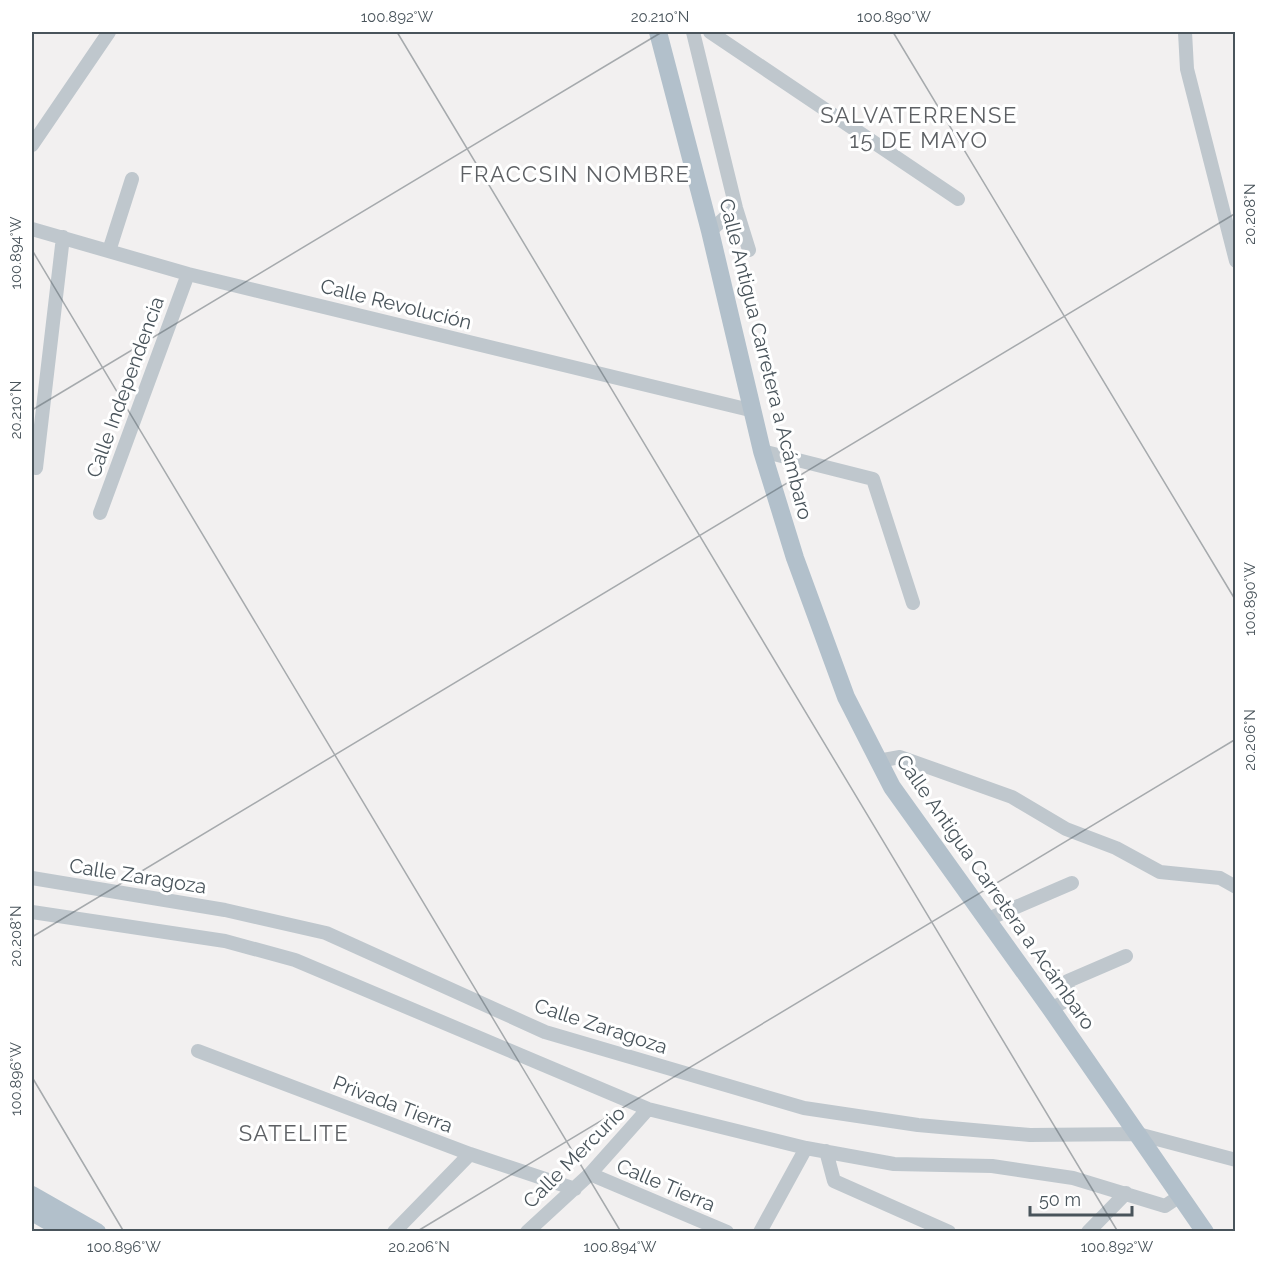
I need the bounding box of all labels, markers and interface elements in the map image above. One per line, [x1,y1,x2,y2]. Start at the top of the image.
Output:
text: 100.892°W [361,8,434,26]
text: 20.210°N [631,8,689,26]
text: 100.890°W [857,8,931,26]
district label: SALVATERRENSE 15 DE MAYO [820,102,1018,153]
district label: FRACCSIN NOMBRE [460,161,690,187]
text: 20.208°N [1241,183,1259,245]
street label: Calle Antigua Carretera a Acámbaro [714,196,818,522]
text: 100.894°W [7,216,25,290]
street label: Calle Revolución [318,274,474,334]
street label: Calle Independencia [81,293,169,481]
text: 20.210°N [7,381,25,439]
text: 100.890°W [1241,562,1259,636]
text: 20.206°N [1241,709,1259,771]
street label: Calle Antigua Carretera a Acámbaro [892,750,1101,1034]
street label: Calle Zaragoza [68,853,208,899]
text: 20.208°N [7,905,25,967]
street label: Calle Zaragoza [531,993,671,1059]
text: 100.896°W [7,1042,25,1116]
street label: Privada Tierra [330,1070,456,1138]
street label: Calle Mercurio [518,1101,630,1213]
district label: SATELITE [239,1120,349,1146]
street label: Calle Tierra [613,1153,719,1217]
scale bar [1030,1179,1132,1217]
text: 50 m [1039,1189,1081,1210]
text: 100.896°W [87,1238,161,1256]
text: 20.206°N [388,1238,450,1256]
text: 100.894°W [584,1238,657,1256]
text: 100.892°W [1081,1238,1154,1256]

